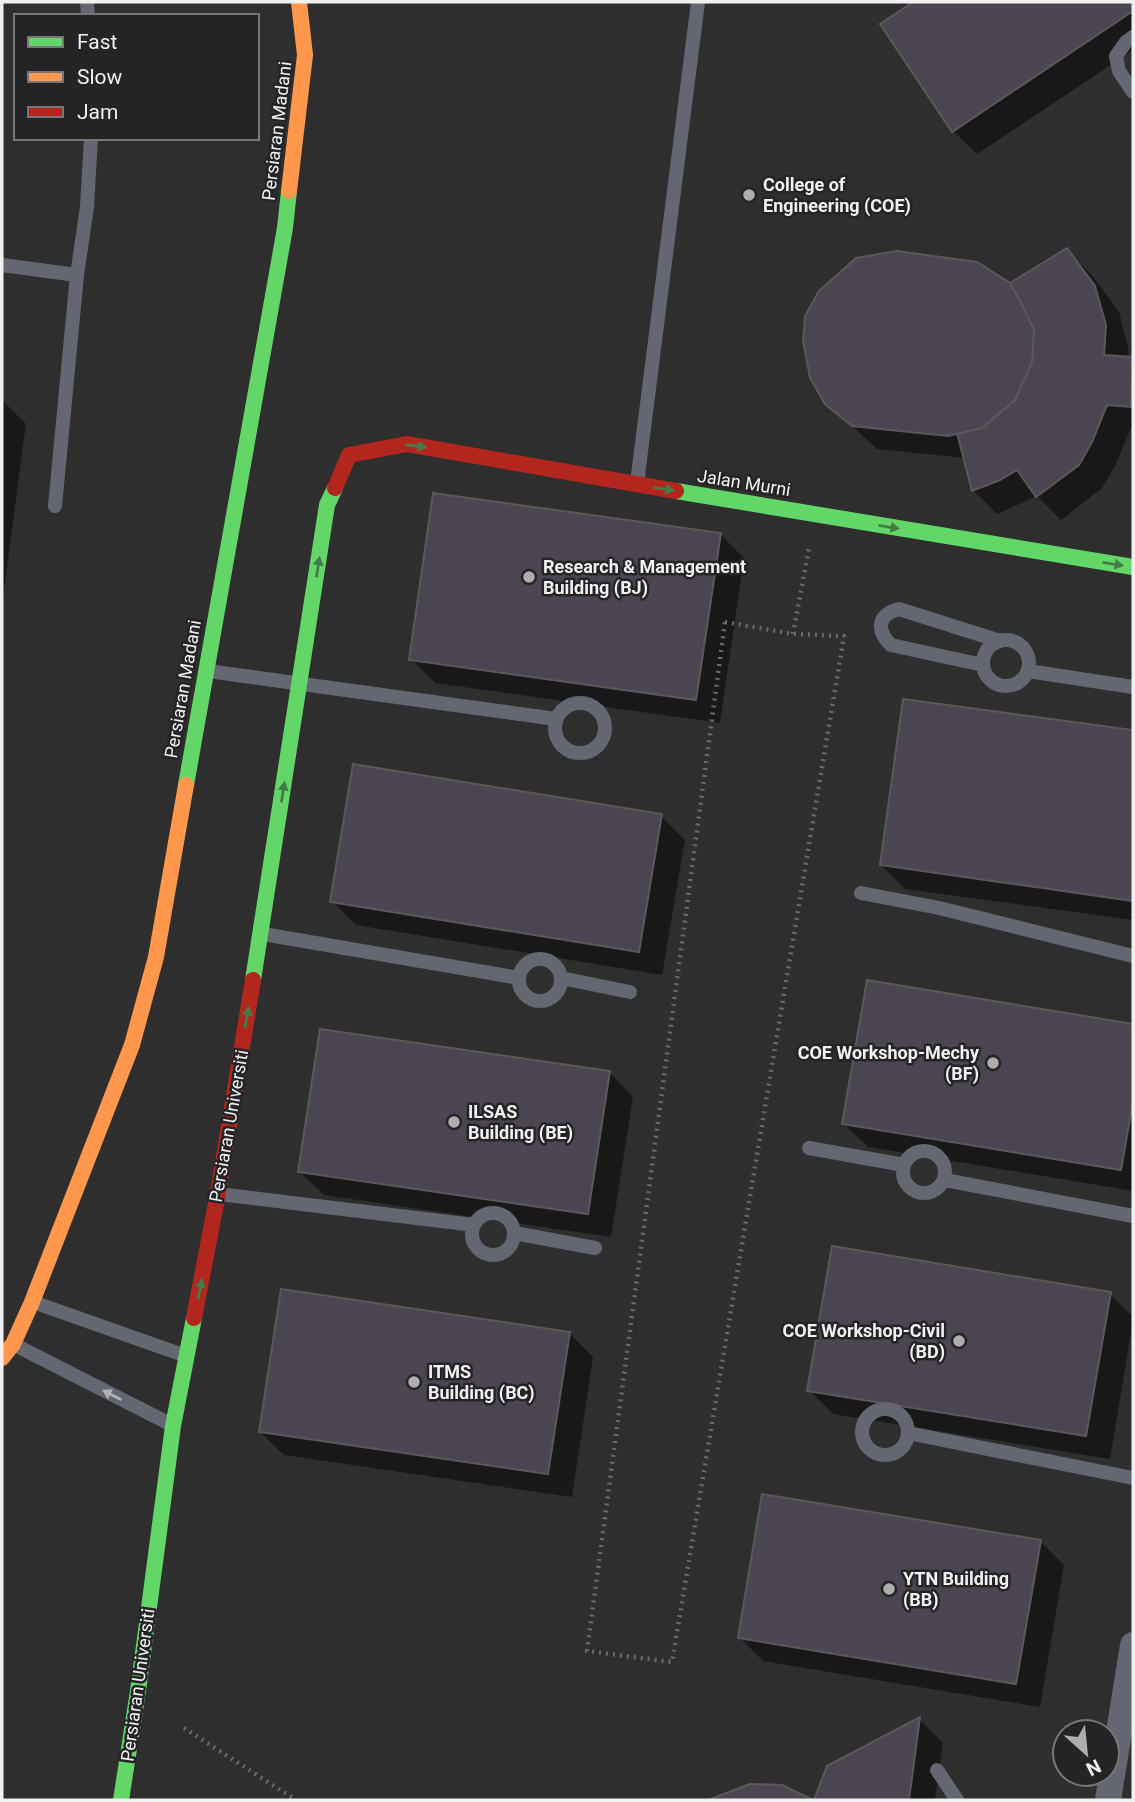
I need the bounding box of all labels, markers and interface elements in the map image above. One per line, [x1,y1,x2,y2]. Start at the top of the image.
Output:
legend [14,14,259,140]
text: Fast [77,30,118,54]
street label: Persiaran Madani [258,60,295,202]
text: Slow [77,65,123,89]
text: Jam [77,100,118,124]
place label: College of Engineering (COE) [763,174,911,217]
marker: College of Engineering (COE) [741,187,757,203]
one-way arrow [405,440,427,451]
street label: Jalan Murni [696,465,792,500]
one-way arrow [653,484,675,495]
one-way arrow [878,522,900,533]
one-way arrow [313,556,324,578]
place label: Research & Management Building (BJ) [543,556,746,599]
one-way arrow [1102,559,1124,570]
marker: Research & Management Building (BJ) [521,569,537,585]
street label: Persiaran Madani [160,618,205,760]
one-way arrow [278,781,289,803]
one-way arrow [242,1006,253,1028]
place label: COE Workshop-Mechy (BF) [798,1042,980,1085]
street label: Persiaran Universiti [205,1048,252,1204]
marker: COE Workshop-Mechy (BF) [985,1055,1001,1071]
place label: ILSAS Building (BE) [468,1101,573,1144]
marker: ILSAS Building (BE) [446,1114,462,1130]
one-way arrow [194,1278,205,1300]
place label: COE Workshop-Civil (BD) [782,1320,945,1363]
marker: COE Workshop-Civil (BD) [951,1333,967,1349]
place label: ITMS Building (BC) [428,1361,535,1404]
marker: ITMS Building (BC) [406,1374,422,1390]
one-way arrow [102,1389,122,1400]
place label: YTN Building (BB) [903,1568,1009,1611]
marker: YTN Building (BB) [881,1581,897,1597]
street label: Persiaran Universiti [116,1607,159,1763]
north arrow [1051,1718,1121,1788]
text: N [1082,1754,1105,1781]

